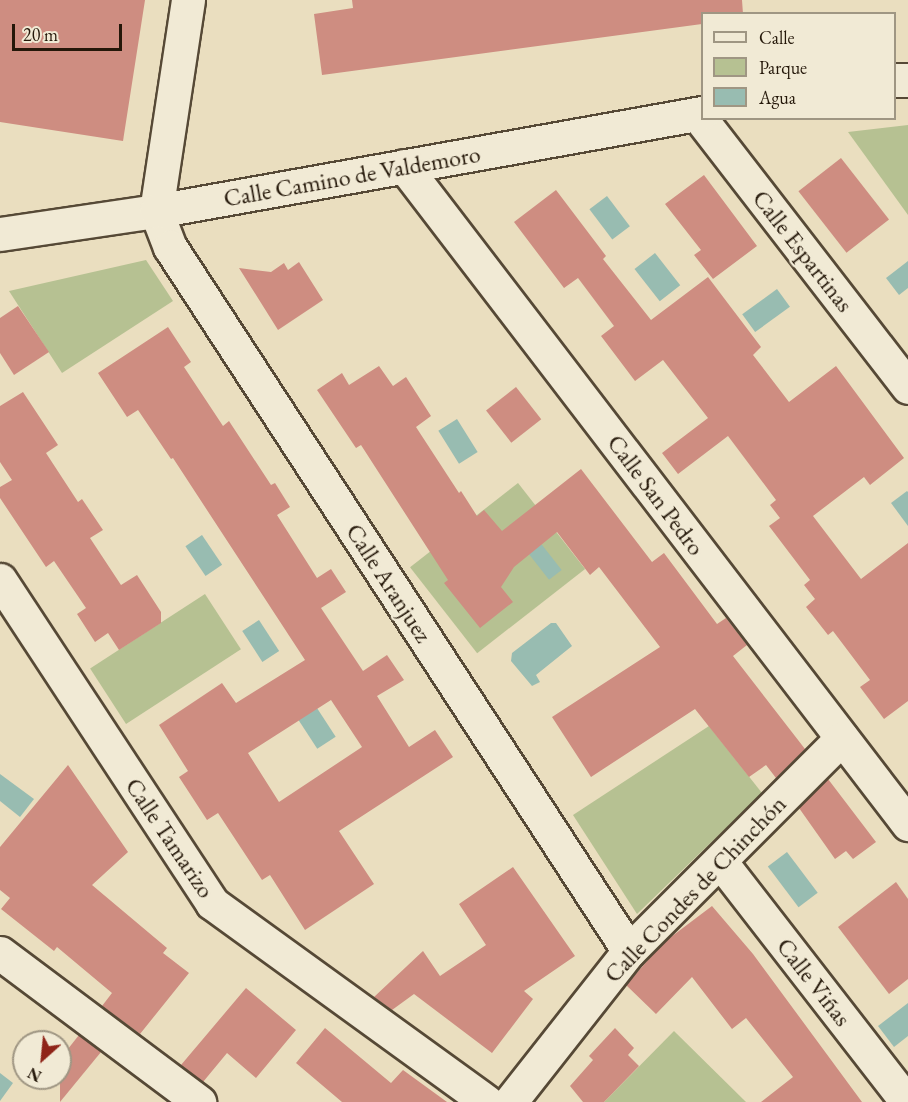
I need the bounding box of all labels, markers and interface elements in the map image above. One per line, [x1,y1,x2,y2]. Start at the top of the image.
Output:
scale bar [15,12,124,50]
legend [701,12,896,120]
text: 20 m [23,23,58,46]
text: Calle [759,26,795,49]
text: Parque [759,56,807,79]
text: Agua [759,86,796,109]
street label: Calle Camino de Valdemoro [221,139,483,213]
street label: Calle Espartinas [747,184,859,318]
street label: Calle San Pedro [601,429,711,561]
street label: Calle Aranjuez [340,518,438,648]
street label: Calle Tamarizo [119,773,221,903]
street label: Calle Condes de Chinchón [598,789,792,989]
street label: Calle Viñas [771,932,857,1032]
north arrow [12,1030,72,1090]
text: N [24,1062,45,1087]

